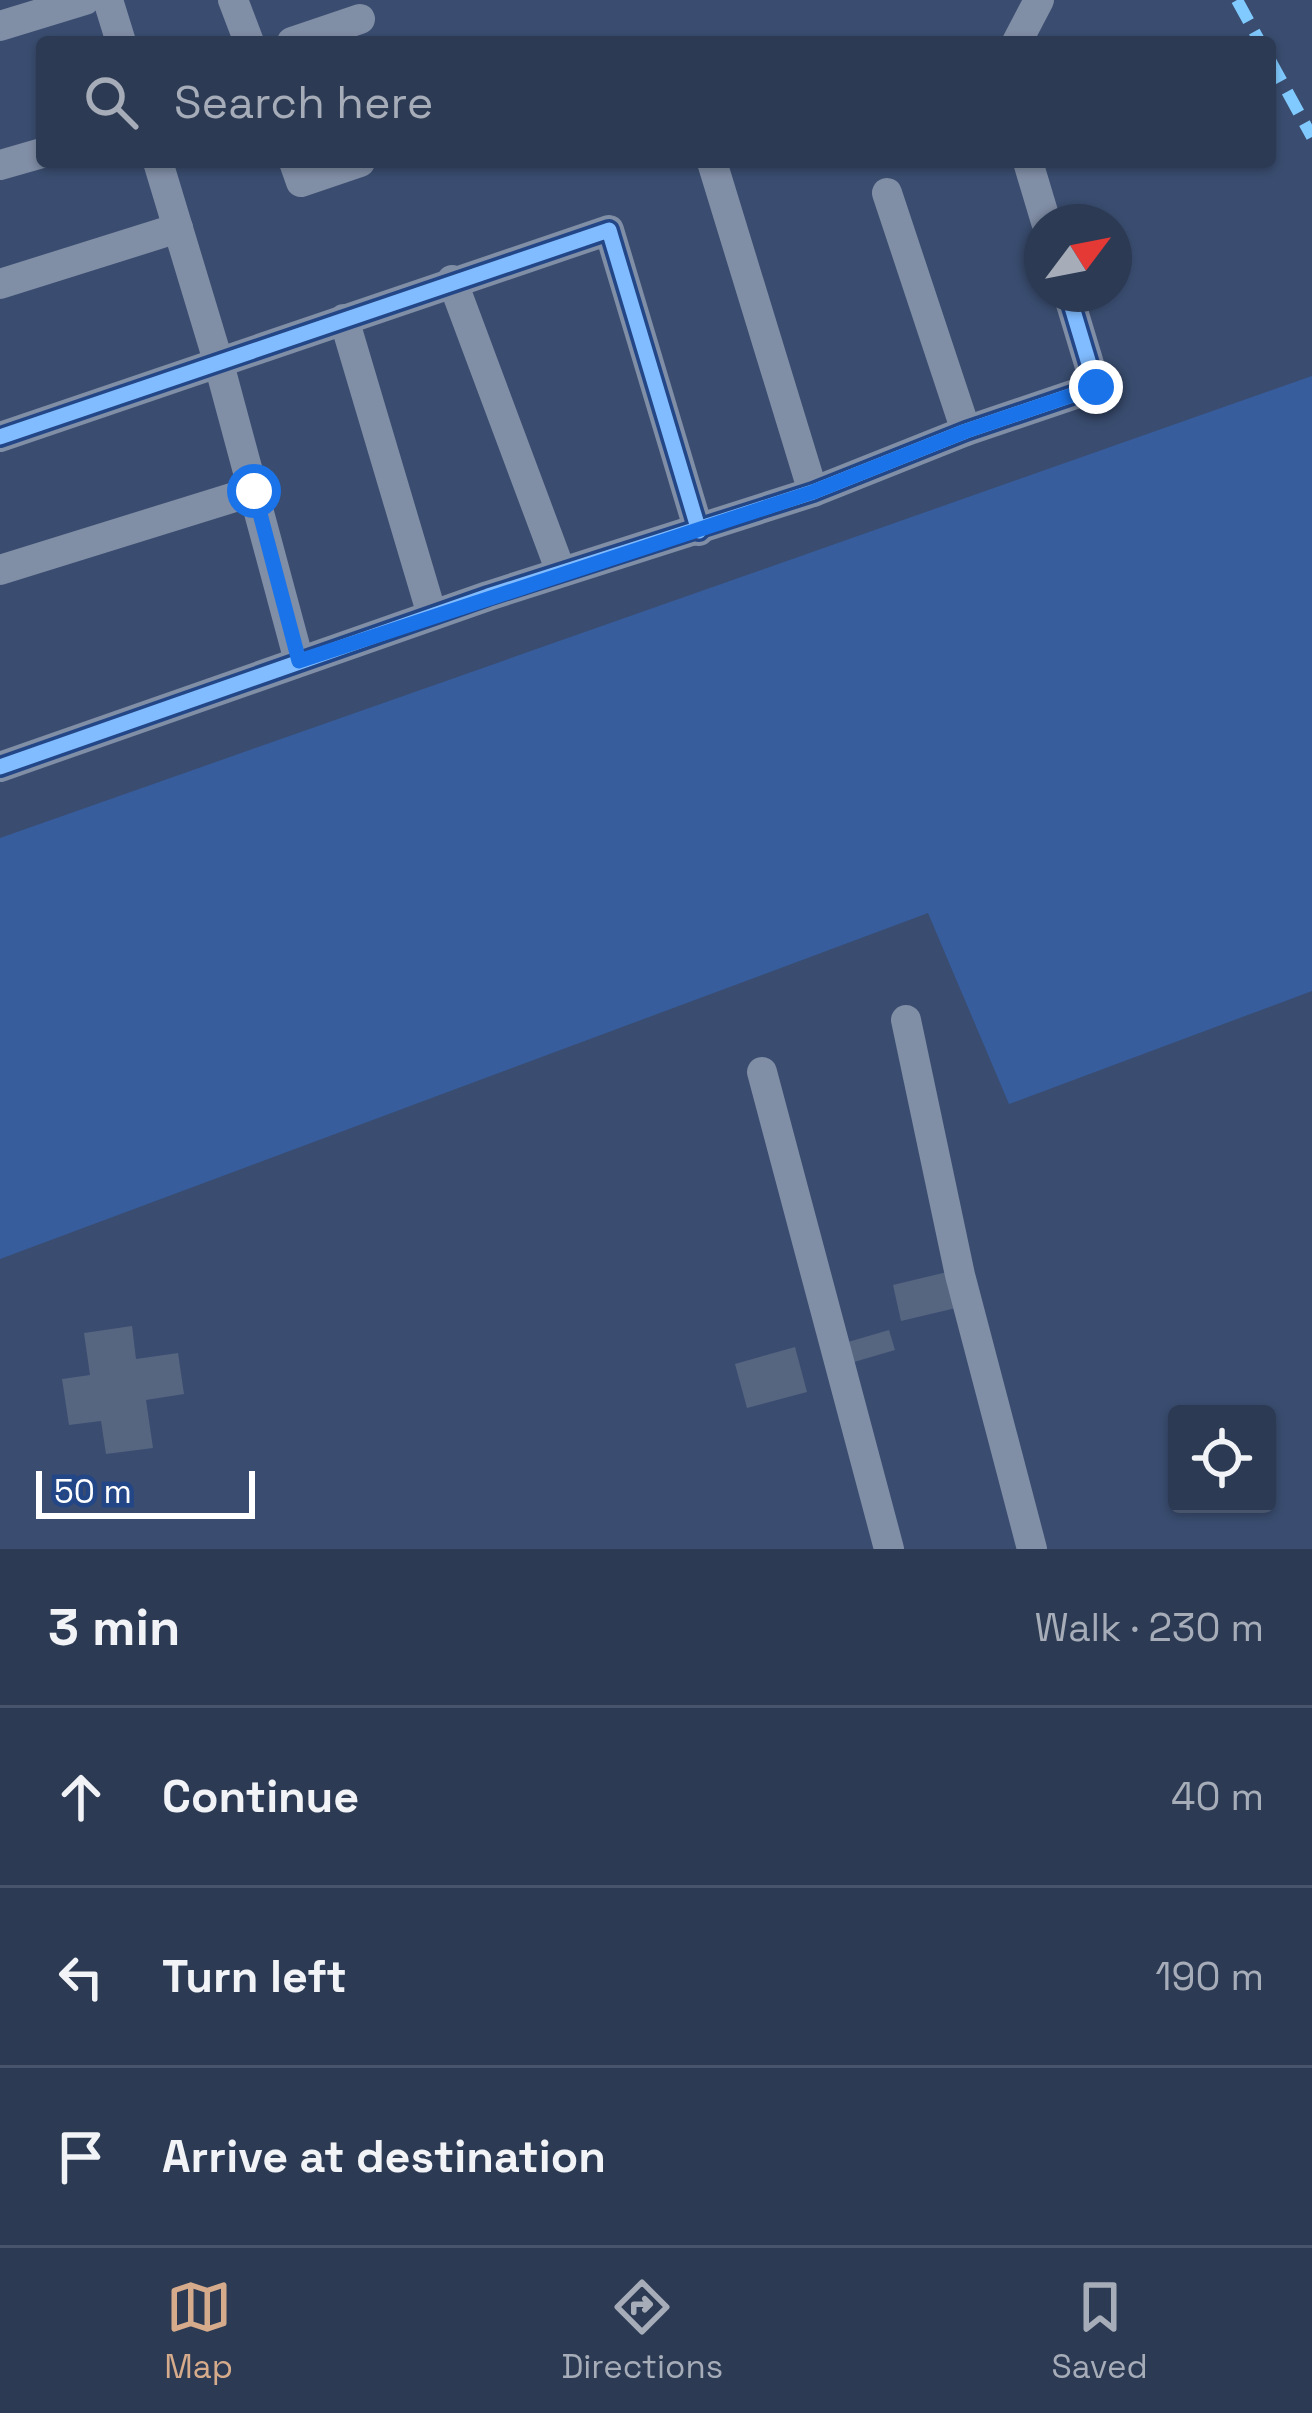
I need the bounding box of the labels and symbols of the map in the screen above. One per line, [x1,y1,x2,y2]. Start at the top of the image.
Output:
north arrow [1024,204,1132,312]
route end [1069,360,1123,414]
route start [227,464,281,518]
scale bar [36,1465,255,1518]

